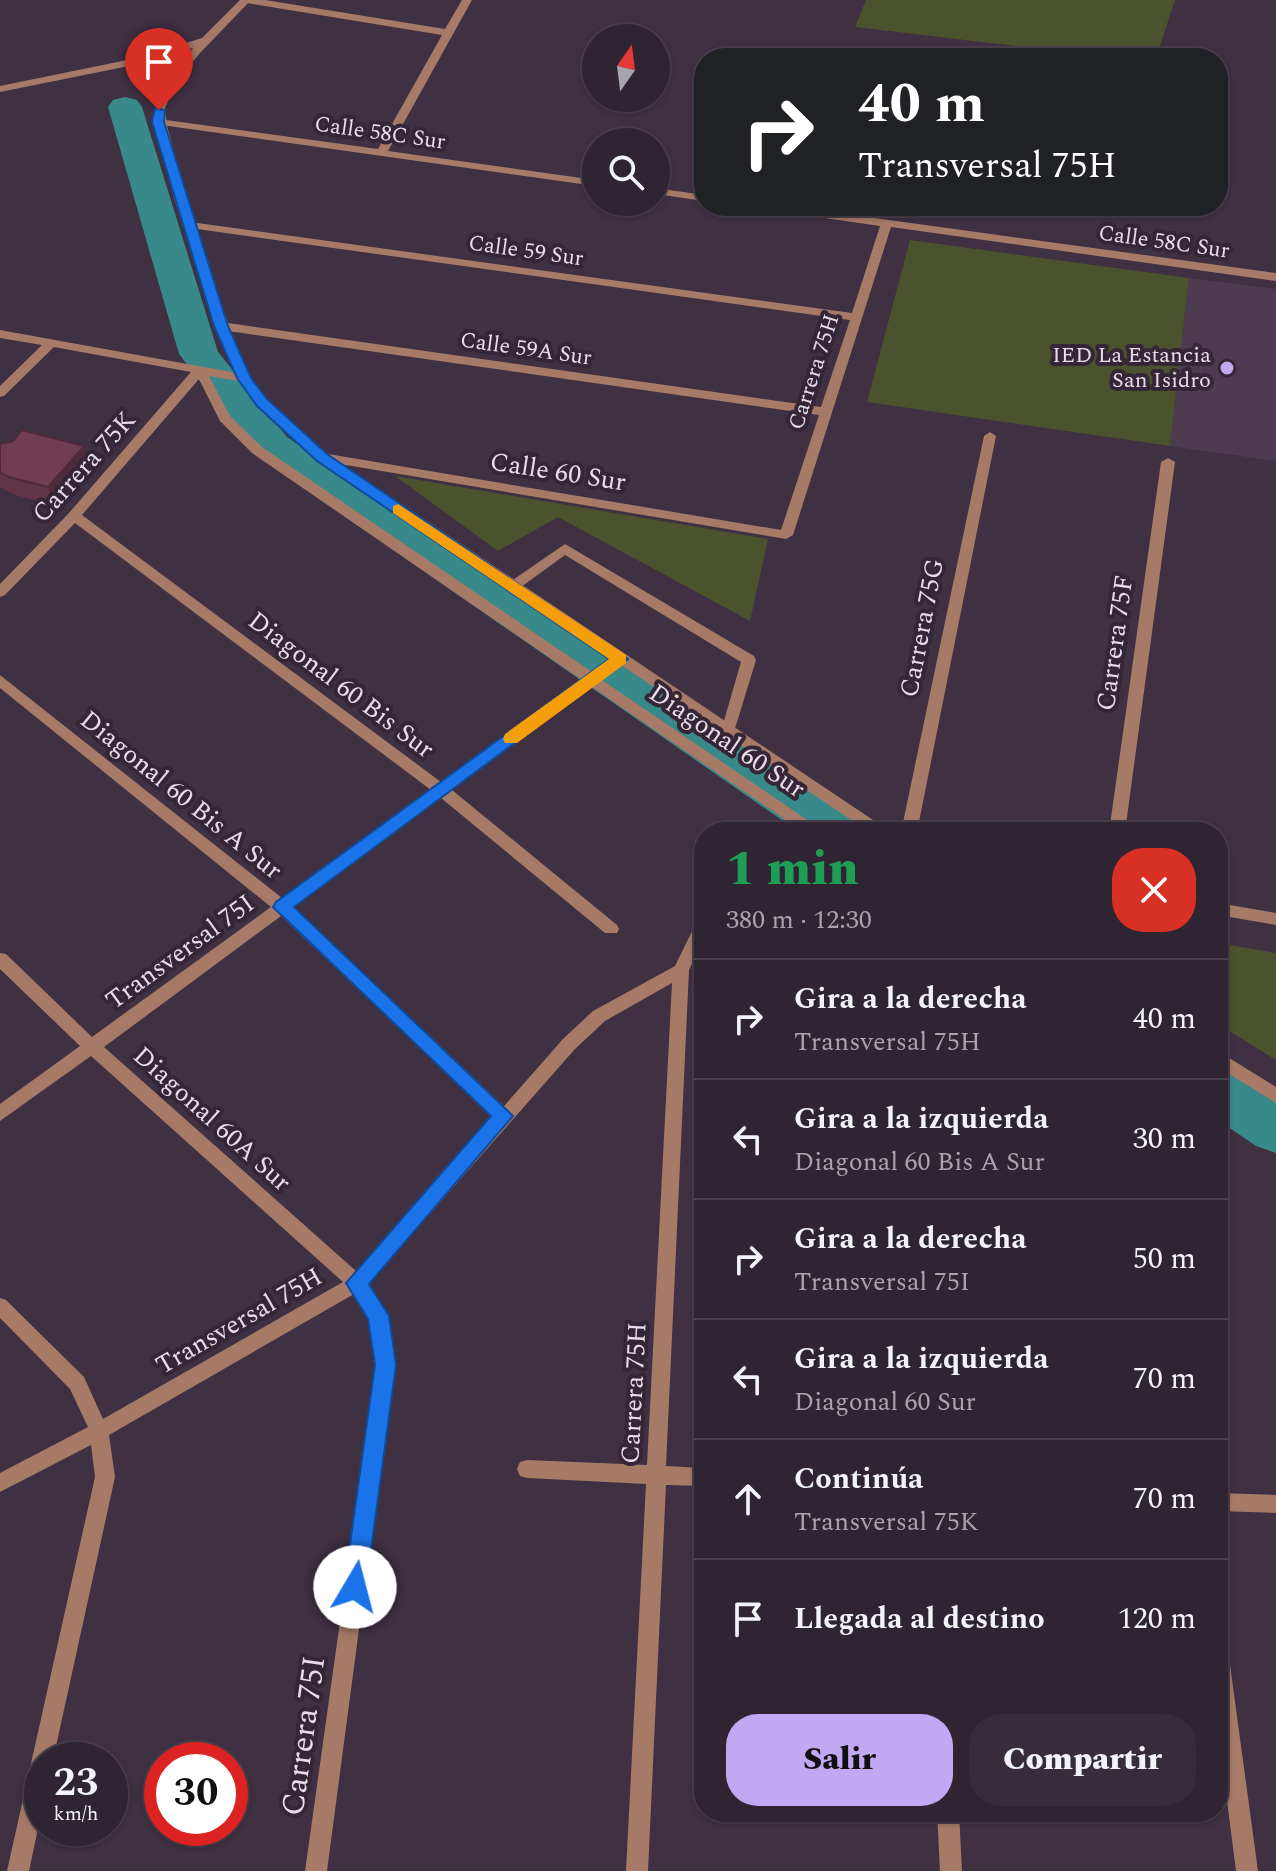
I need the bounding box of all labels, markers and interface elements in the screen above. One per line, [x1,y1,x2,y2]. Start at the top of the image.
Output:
north arrow [582,24,670,112]
map controls [582,24,670,216]
pin [125,28,193,110]
icon: arrive [137,40,181,84]
text: 40 m [858,62,985,147]
icon: right [726,80,830,184]
street label: Calle 58C Sur [312,107,448,159]
button: search [582,128,670,216]
text: Transversal 75H [858,139,1117,194]
street label: Calle 58C Sur [1096,216,1232,268]
street label: Calle 59 Sur [466,227,586,275]
street label: Carrera 75H [780,310,848,434]
street label: Calle 59A Sur [458,323,594,375]
place label: IED La Estancia San Isidro [1052,339,1211,397]
marker: IED La Estancia San Isidro [1218,359,1236,377]
street label: Carrera 75K [23,402,146,532]
street label: Calle 60 Sur [487,442,629,502]
street label: Carrera 75G [889,555,955,701]
street label: Carrera 75F [1086,573,1144,713]
street label: Diagonal 60 Bis Sur [239,601,443,769]
street label: Diagonal 60 Sur [640,674,814,808]
street label: Diagonal 60 Bis A Sur [71,701,291,889]
text: 1 min [726,833,859,906]
button: close [1112,848,1196,932]
street label: Transversal 75I [97,884,263,1020]
text: 380 m · 12:30 [726,900,872,940]
text: Gira a la derecha [794,976,1027,1022]
text: 40 m [1133,996,1196,1042]
icon: right [726,997,770,1041]
text: Transversal 75H [794,1022,981,1062]
street label: Diagonal 60A Sur [124,1037,300,1201]
text: Gira a la izquierda [794,1096,1049,1142]
text: 30 m [1133,1116,1196,1162]
icon: left [726,1117,770,1161]
text: Diagonal 60 Bis A Sur [794,1142,1045,1182]
text: Gira a la derecha [794,1216,1027,1262]
text: 50 m [1133,1236,1196,1282]
icon: right [726,1237,770,1281]
street label: Transversal 75H [148,1257,330,1385]
text: Transversal 75I [794,1262,970,1302]
street label: Carrera 75H [610,1321,658,1465]
text: Gira a la izquierda [794,1336,1049,1382]
text: 70 m [1133,1356,1196,1402]
icon: left [726,1357,770,1401]
text: Diagonal 60 Sur [794,1382,976,1422]
text: Continúa [794,1456,924,1502]
text: 70 m [1133,1476,1196,1522]
icon: ahead [726,1477,770,1521]
text: Transversal 75K [794,1502,978,1542]
position arrow [313,1545,397,1629]
text: Llegada al destino [794,1596,1045,1642]
text: 120 m [1118,1596,1196,1642]
icon: arrive [726,1597,770,1641]
street label: Carrera 75I [269,1653,339,1819]
button: Salir [726,1714,953,1806]
button: Compartir [969,1714,1196,1806]
speed limit sign: 30 [144,1742,248,1846]
text: 23 [54,1753,98,1814]
text: km/h [54,1799,99,1829]

